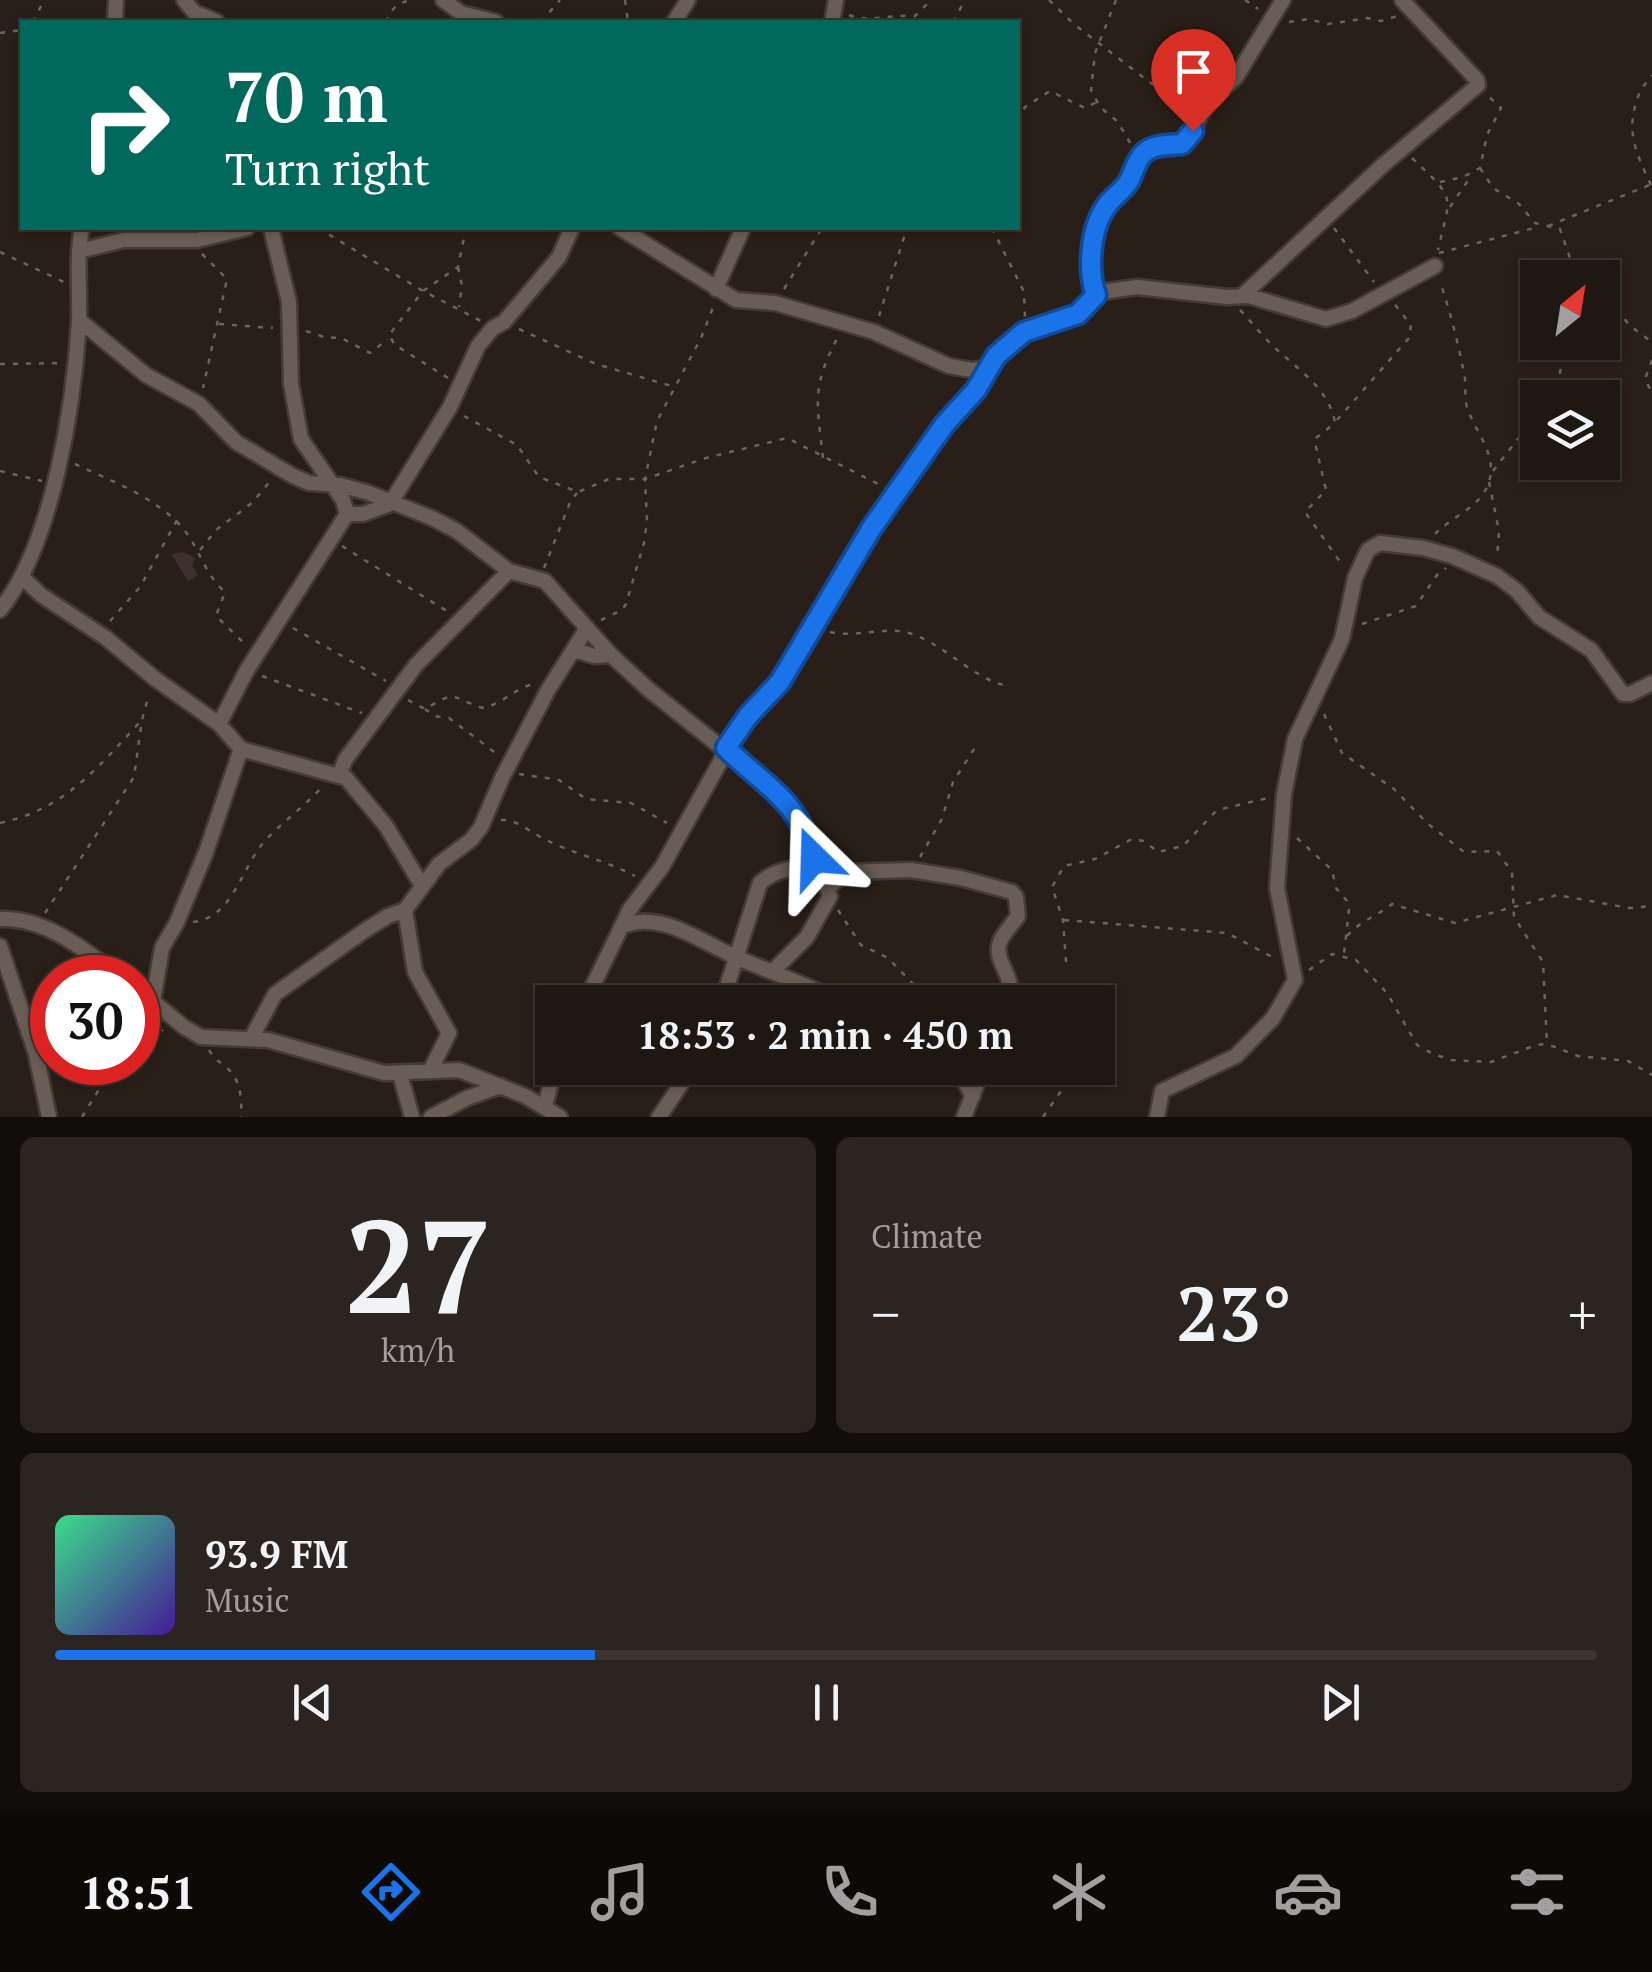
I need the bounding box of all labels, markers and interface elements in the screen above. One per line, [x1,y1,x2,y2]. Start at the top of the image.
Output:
pin [1151,29,1236,132]
icon: arrive [1166,44,1221,99]
text: 70 m [225,49,388,142]
icon: right [60,60,190,190]
text: Turn right [225,138,430,198]
north arrow [1520,260,1620,360]
map controls [1520,260,1620,480]
button: layers [1520,380,1620,480]
position arrow [762,806,866,910]
speed limit sign: 30 [30,955,160,1085]
text: 18:53 · 2 min · 450 m [637,1010,1013,1060]
text: 27 [345,1178,491,1350]
text: Climate [871,1215,983,1257]
text: 23° [1176,1263,1292,1362]
text: − [871,1277,900,1350]
text: + [1568,1277,1597,1350]
text: km/h [381,1329,455,1371]
text: 93.9 FM [205,1529,348,1579]
text: Music [205,1579,290,1621]
icon: previous [285,1675,340,1730]
icon: pause [799,1675,854,1730]
icon: next [1313,1675,1368,1730]
icon: directions [356,1857,426,1927]
icon: music [585,1857,655,1927]
icon: phone [815,1857,885,1927]
icon: climate [1044,1857,1114,1927]
icon: car [1273,1857,1343,1927]
icon: filters [1502,1857,1572,1927]
text: 18:51 [80,1862,197,1922]

